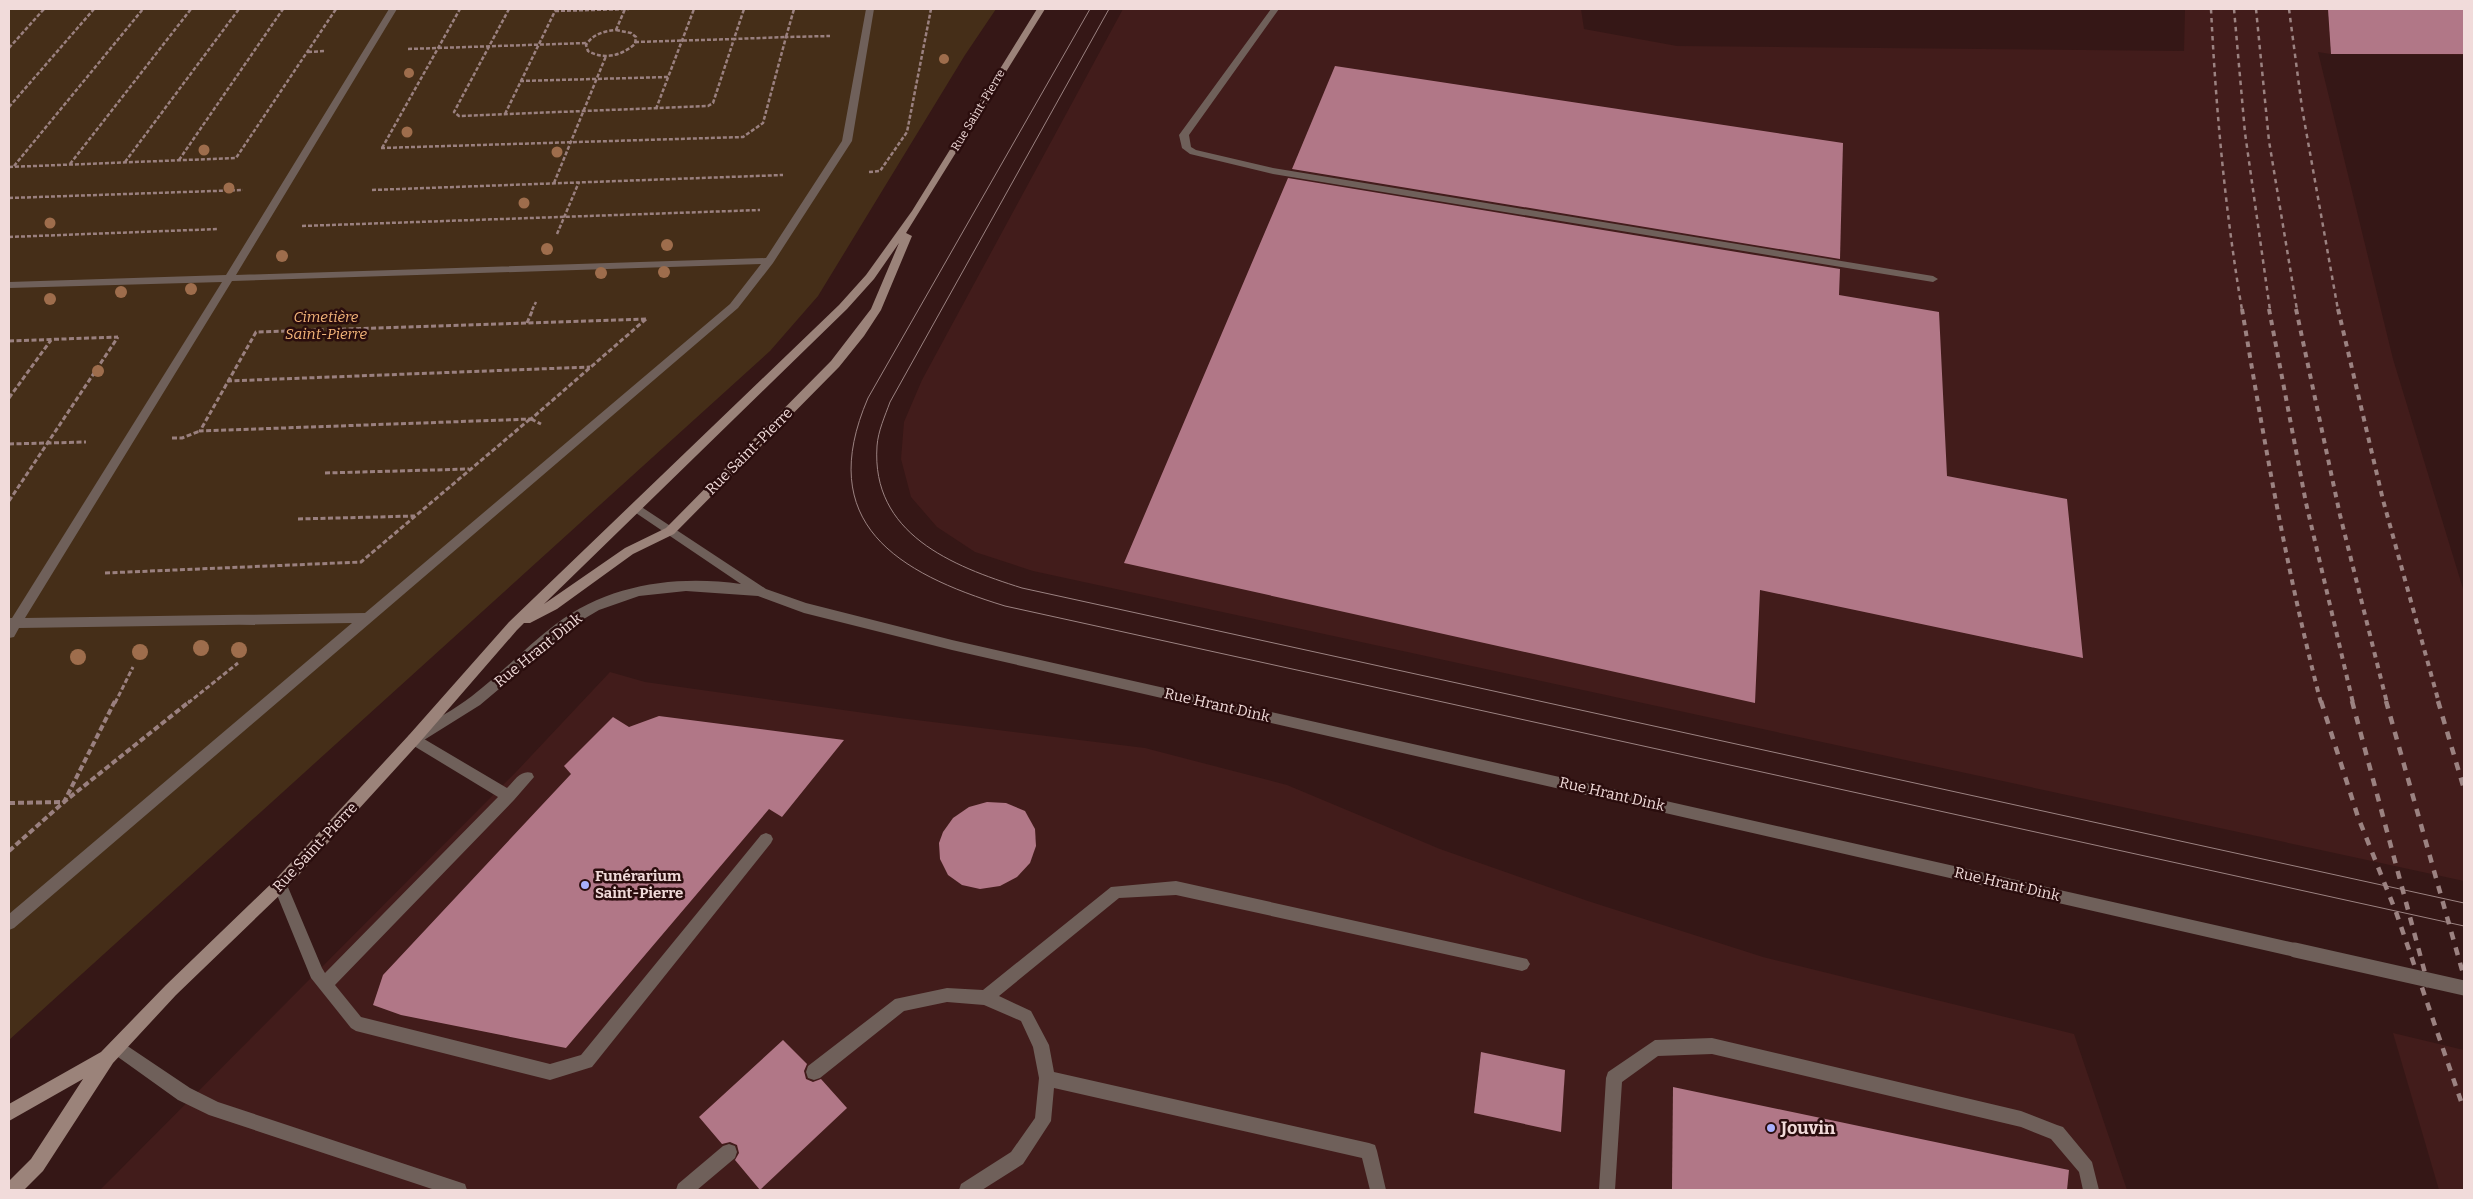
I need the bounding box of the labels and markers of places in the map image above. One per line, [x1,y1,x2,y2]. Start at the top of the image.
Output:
place label: Funérarium Saint-Pierre [595,867,683,902]
marker: Funérarium Saint-Pierre [579,879,591,891]
place label: Jouvin [1780,1117,1836,1139]
marker: Jouvin [1765,1122,1777,1134]

